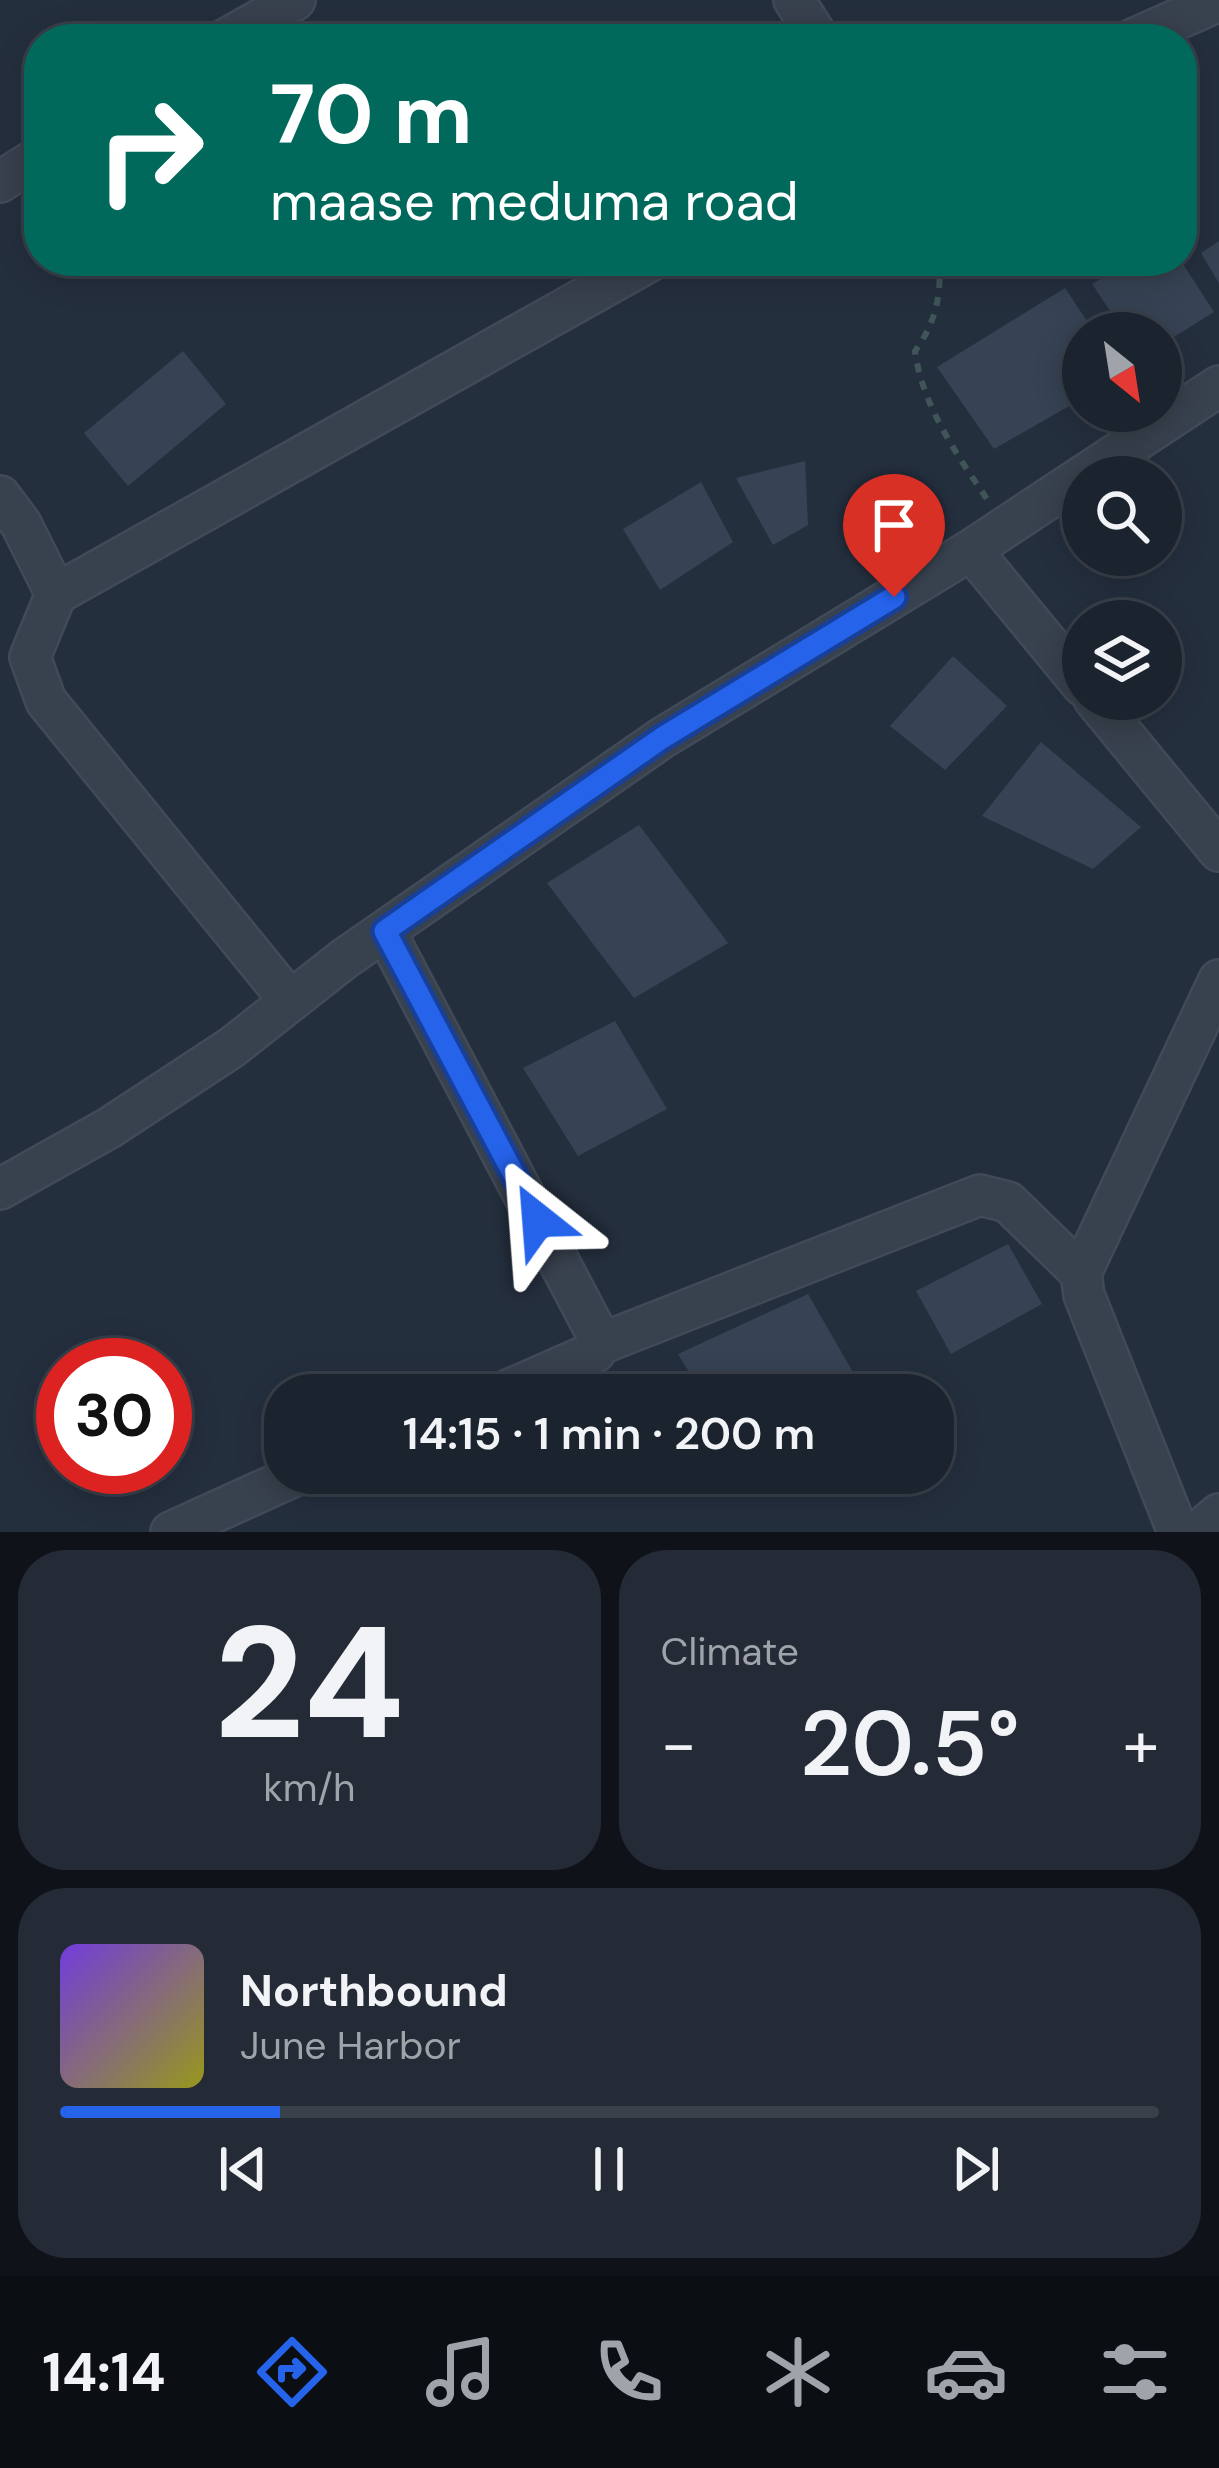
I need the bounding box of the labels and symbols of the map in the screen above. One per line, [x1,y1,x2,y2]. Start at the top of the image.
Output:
north arrow [1062,312,1182,432]
pin [843,474,945,597]
position arrow [475,1157,601,1283]
speed limit sign: 30 [36,1338,192,1494]

